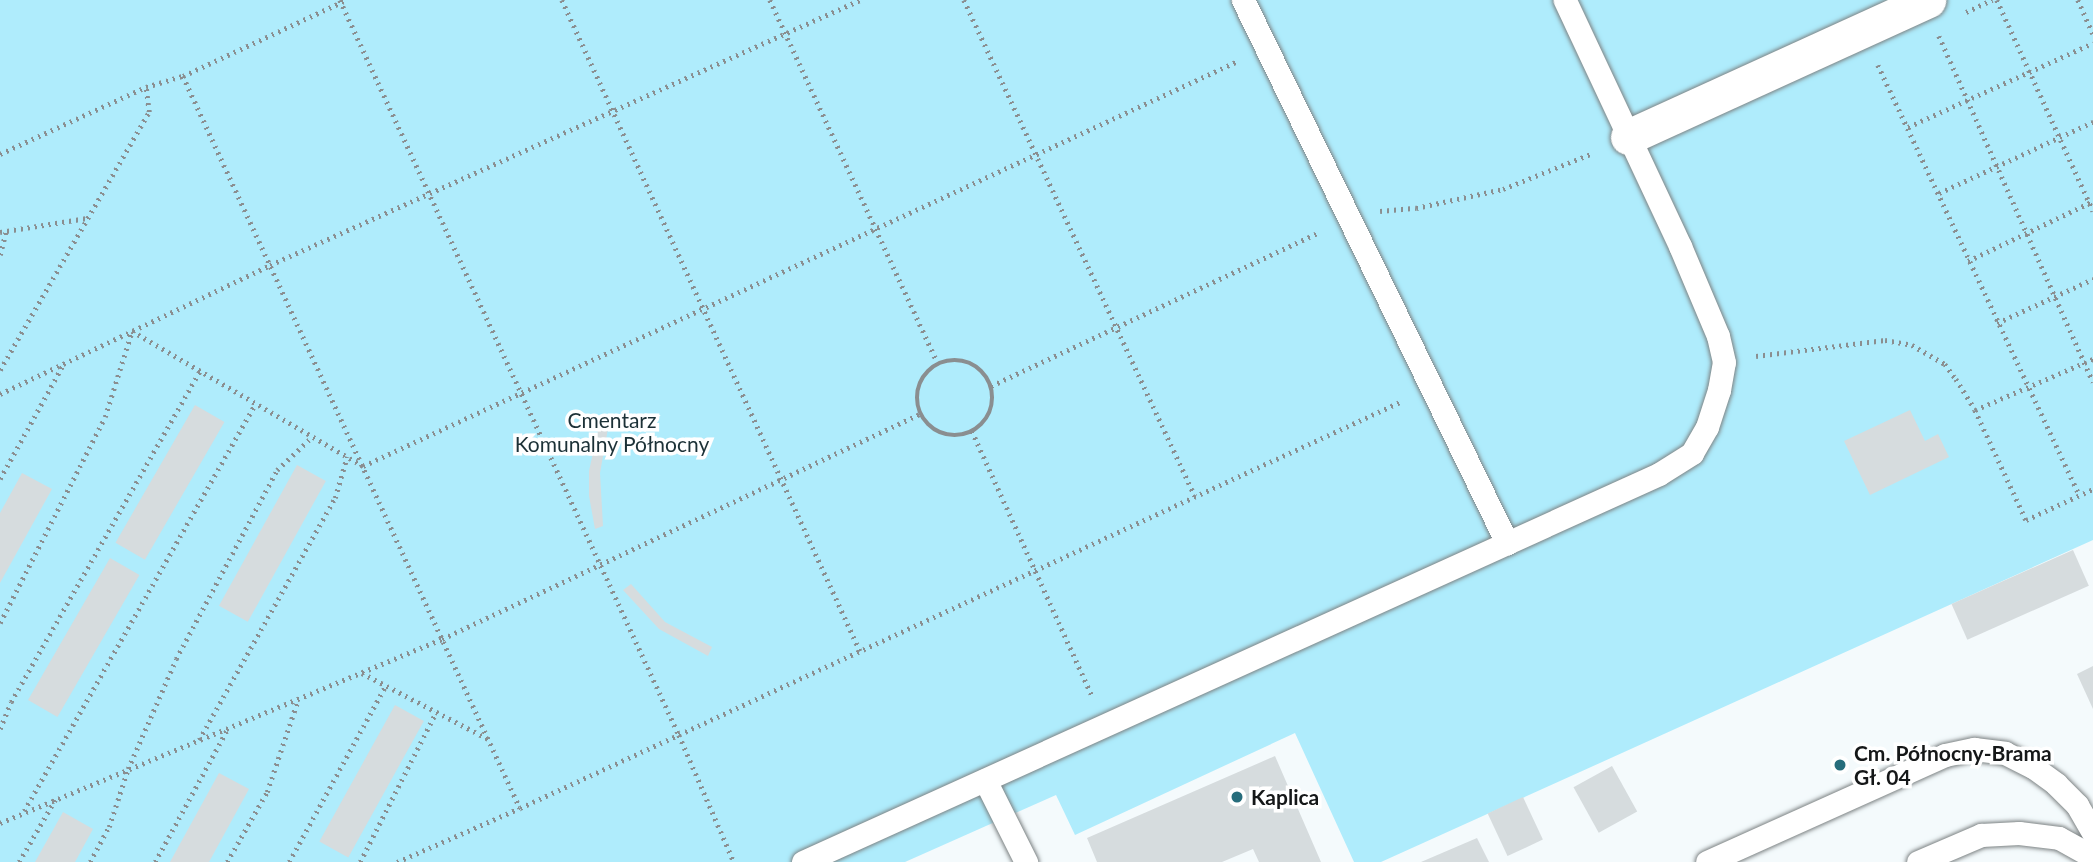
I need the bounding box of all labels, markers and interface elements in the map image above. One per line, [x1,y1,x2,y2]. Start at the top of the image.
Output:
park label: Cmentarz Komunalny Północny [514,407,710,457]
place label: Cm. Północny-Brama Gł. 04 [1854,740,2052,790]
marker: Cm. Północny-Brama Gł. 04 [1832,757,1848,773]
place label: Kaplica [1251,784,1319,810]
marker: Kaplica [1229,789,1245,805]

